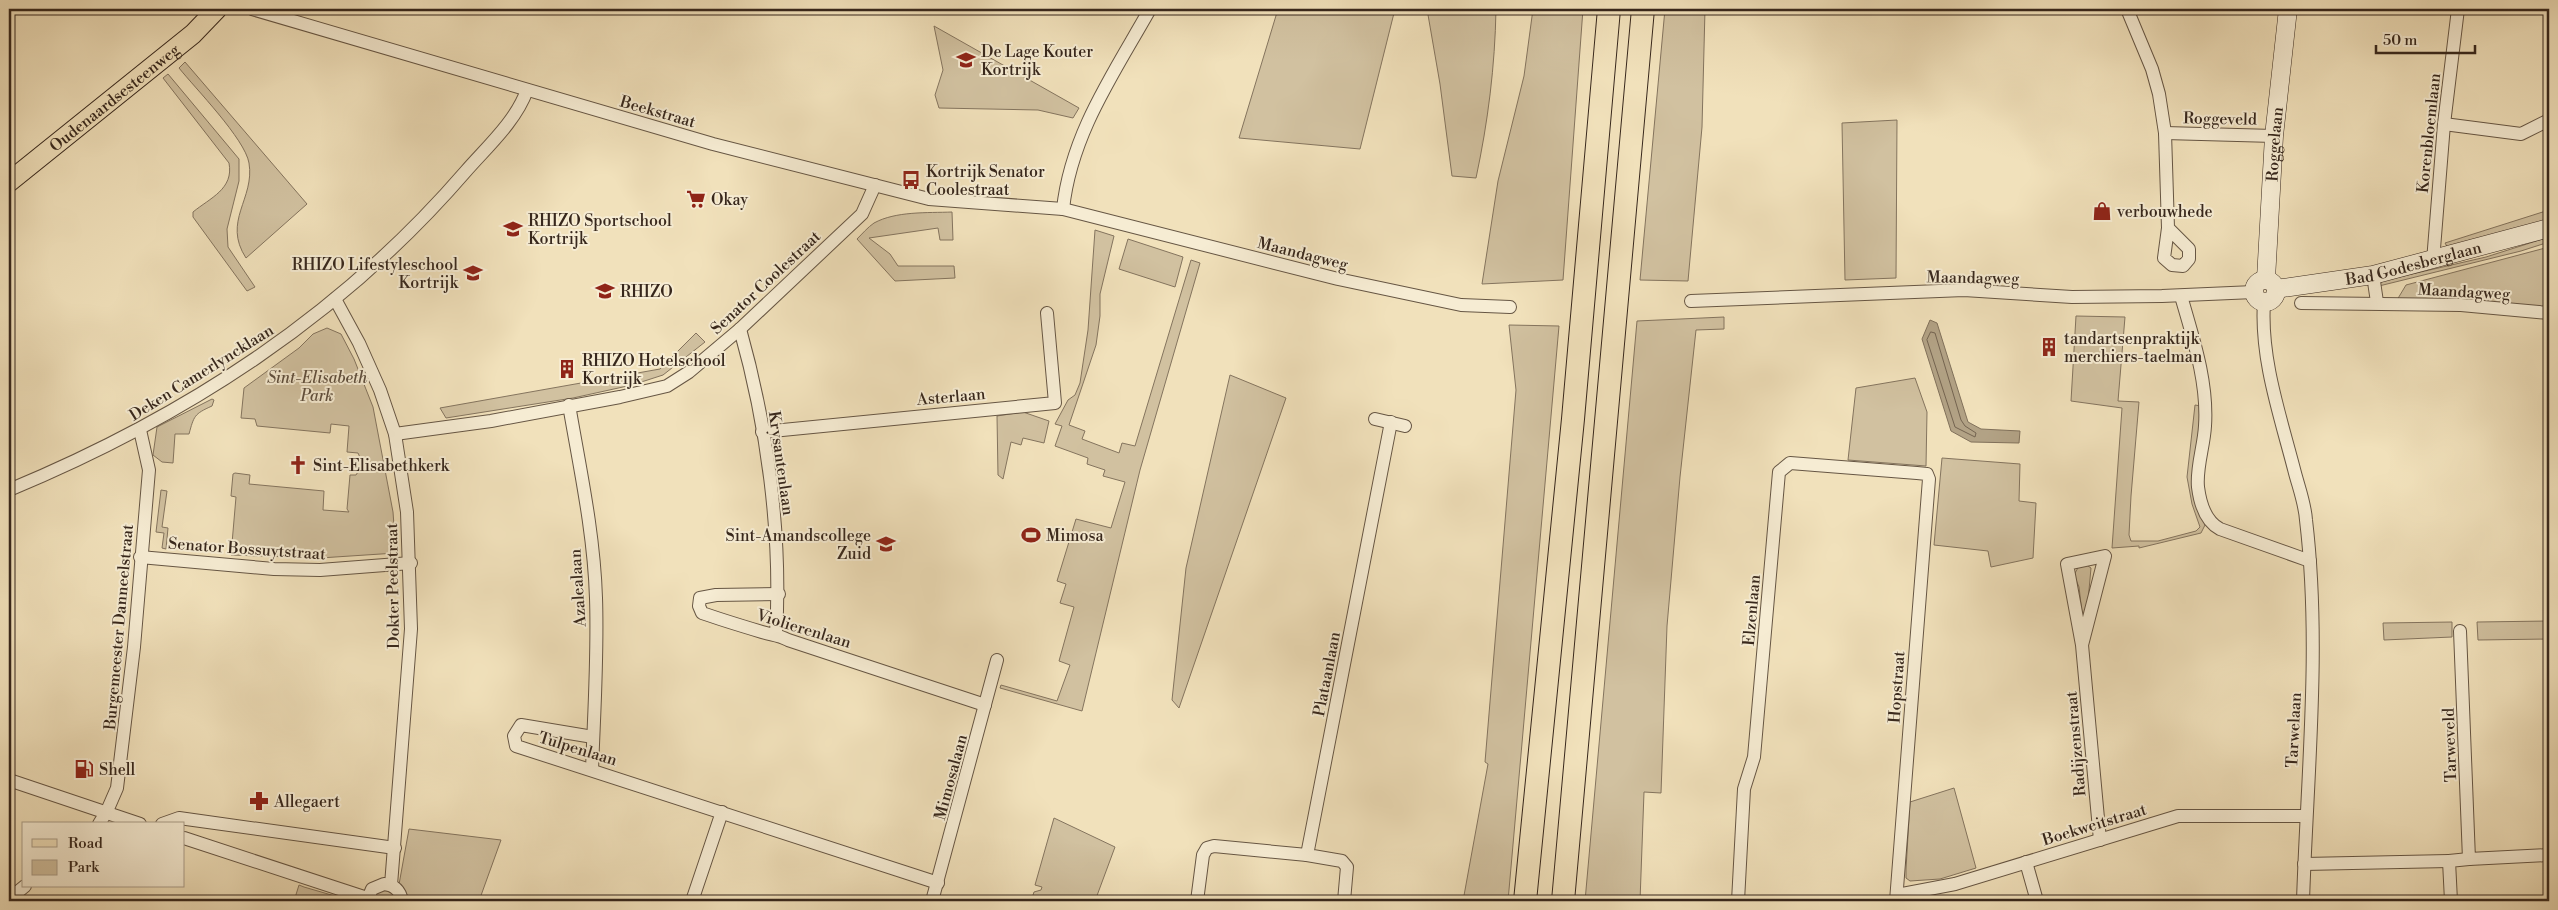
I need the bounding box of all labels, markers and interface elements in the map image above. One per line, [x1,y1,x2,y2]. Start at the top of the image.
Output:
scale bar [2376,22,2474,54]
text: 50 m [2383,31,2417,50]
street label: Oudenaardsesteenweg [46,39,184,157]
place label: De Lage Kouter Kortrijk [981,42,1093,80]
school or university icon: De Lage Kouter Kortrijk [955,49,977,71]
street label: Korenbloemlaan [2413,72,2445,194]
street label: Beekstraat [617,91,698,132]
street label: Roggelaan [2262,105,2288,182]
street label: Roggeveld [2183,108,2257,130]
place label: Kortrijk Senator Coolestraat [926,162,1045,200]
bus stop icon: Kortrijk Senator Coolestraat [900,169,922,191]
supermarket icon: Okay [685,188,707,210]
place label: Okay [711,190,748,210]
shop icon: verbouwhede [2091,200,2113,222]
place label: verbouwhede [2116,202,2213,222]
place label: RHIZO Sportschool Kortrijk [528,211,672,249]
school or university icon: RHIZO Sportschool Kortrijk [502,218,524,240]
street label: Senator Coolestraat [707,226,825,339]
street label: Maandagweg [1255,233,1351,275]
street label: Bad Godesberglaan [2343,237,2484,290]
place label: RHIZO Lifestyleschool Kortrijk [292,255,460,293]
school or university icon: RHIZO Lifestyleschool Kortrijk [462,262,484,284]
street label: Maandagweg [1927,267,2020,289]
school or university icon: RHIZO [594,280,616,302]
street label: Maandagweg [2417,280,2511,304]
place label: RHIZO [620,282,673,302]
street label: Deken Camerlyncklaan [126,320,278,425]
place label: tandartsenpraktijk merchiers-taelman [2064,329,2203,367]
building icon: tandartsenpraktijk merchiers-taelman [2038,336,2060,358]
place label: RHIZO Hotelschool Kortrijk [582,351,726,389]
building icon: RHIZO Hotelschool Kortrijk [556,358,578,380]
park label: Sint-Elisabeth Park [267,368,367,406]
street label: Asterlaan [915,384,987,410]
street label: Krysantenlaan [764,410,798,517]
church icon: Sint-Elisabethkerk [287,454,309,476]
place label: Sint-Elisabethkerk [313,456,451,476]
street label: Burgemeester Danneelstraat [100,523,138,732]
street label: Dokter Peelstraat [382,523,404,649]
sports icon: Mimosa [1020,524,1042,546]
place label: Sint-Amandscollege Zuid [726,526,871,564]
place label: Mimosa [1046,526,1104,546]
school or university icon: Sint-Amandscollege Zuid [875,533,897,555]
street label: Senator Bossuytstraat [167,534,327,565]
street label: Azalealaan [565,548,591,629]
street label: Elzenlaan [1739,573,1765,647]
street label: Violierenlaan [753,605,854,653]
street label: Plataanlaan [1309,630,1345,718]
street label: Hopstraat [1884,650,1910,724]
street label: Radijzenstraat [2061,690,2091,797]
street label: Tarwelaan [2282,691,2306,768]
street label: Tarweveld [2439,707,2461,783]
street label: Tulpenlaan [536,728,620,771]
street label: Mimosalaan [930,732,972,822]
fuel station icon: Shell [73,758,95,780]
place label: Shell [99,760,136,780]
pharmacy icon: Allegaert [248,790,270,812]
place label: Allegaert [273,792,340,812]
street label: Boekweitstraat [2039,800,2149,851]
legend [22,822,185,888]
text: Road [68,834,103,853]
text: Park [68,858,100,877]

